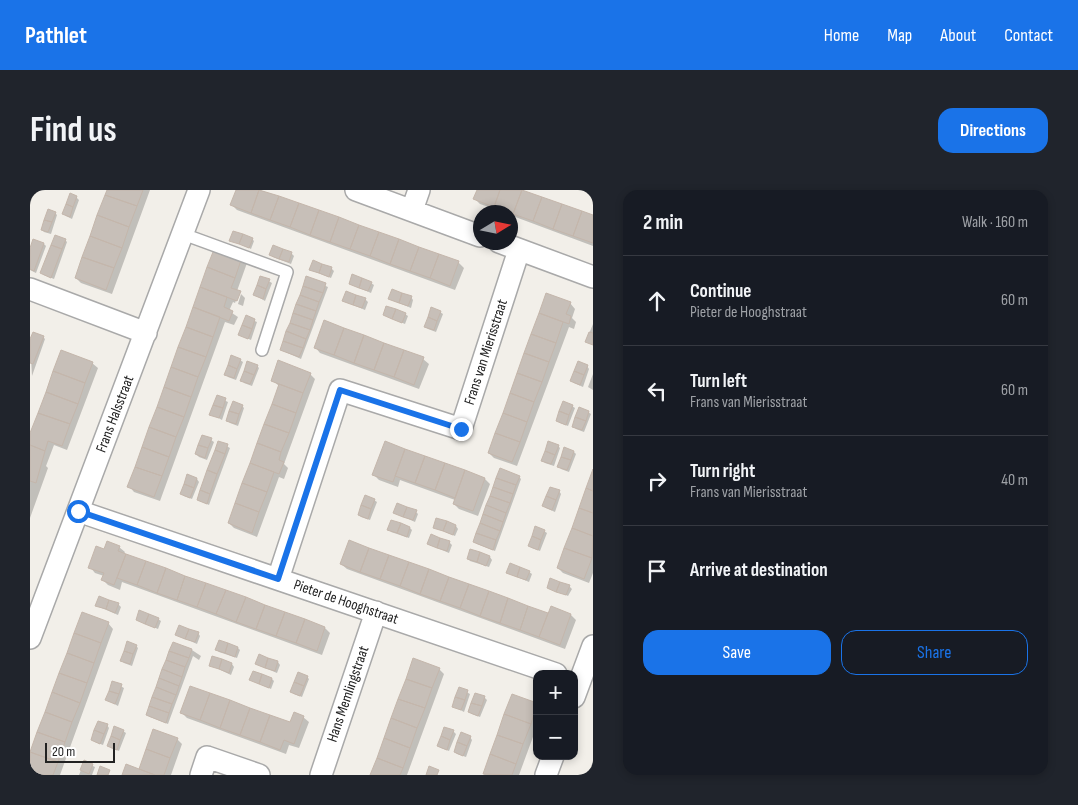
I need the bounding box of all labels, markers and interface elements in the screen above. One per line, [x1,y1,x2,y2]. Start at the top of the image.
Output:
text: Pathlet [25,21,87,50]
text: Home [824,25,859,46]
text: Map [887,25,912,46]
text: About [940,25,976,46]
text: Contact [1004,25,1053,46]
button: Directions [938,108,1048,153]
text: Find us [30,109,117,152]
north arrow [473,205,518,250]
text: 2 min [643,210,683,235]
text: Walk · 160 m [962,213,1028,232]
text: Continue [690,280,751,303]
icon: ahead [643,287,671,315]
text: 60 m [1001,291,1028,310]
street label: Frans van Mierisstraat [460,296,512,407]
text: Pieter de Hooghstraat [690,303,807,322]
text: Turn left [690,370,747,393]
street label: Frans Halsstraat [92,372,139,455]
icon: left [643,377,671,405]
text: 60 m [1001,381,1028,400]
text: Frans van Mierisstraat [690,393,807,412]
route end [450,418,473,441]
text: Turn right [690,460,755,483]
icon: right [643,467,671,495]
text: 40 m [1001,471,1028,490]
text: Frans van Mierisstraat [690,483,807,502]
route start [67,500,90,523]
icon: arrive [643,557,671,585]
text: Arrive at destination [690,559,828,582]
street label: Pieter de Hooghstraat [291,575,401,629]
button: Save [643,630,831,675]
button: Share [841,630,1028,675]
street label: Hans Memlingstraat [323,643,373,745]
map controls [533,670,578,760]
button: + [533,670,578,715]
button: − [533,715,578,760]
scale bar [45,740,115,763]
text: 20 m [52,743,75,760]

